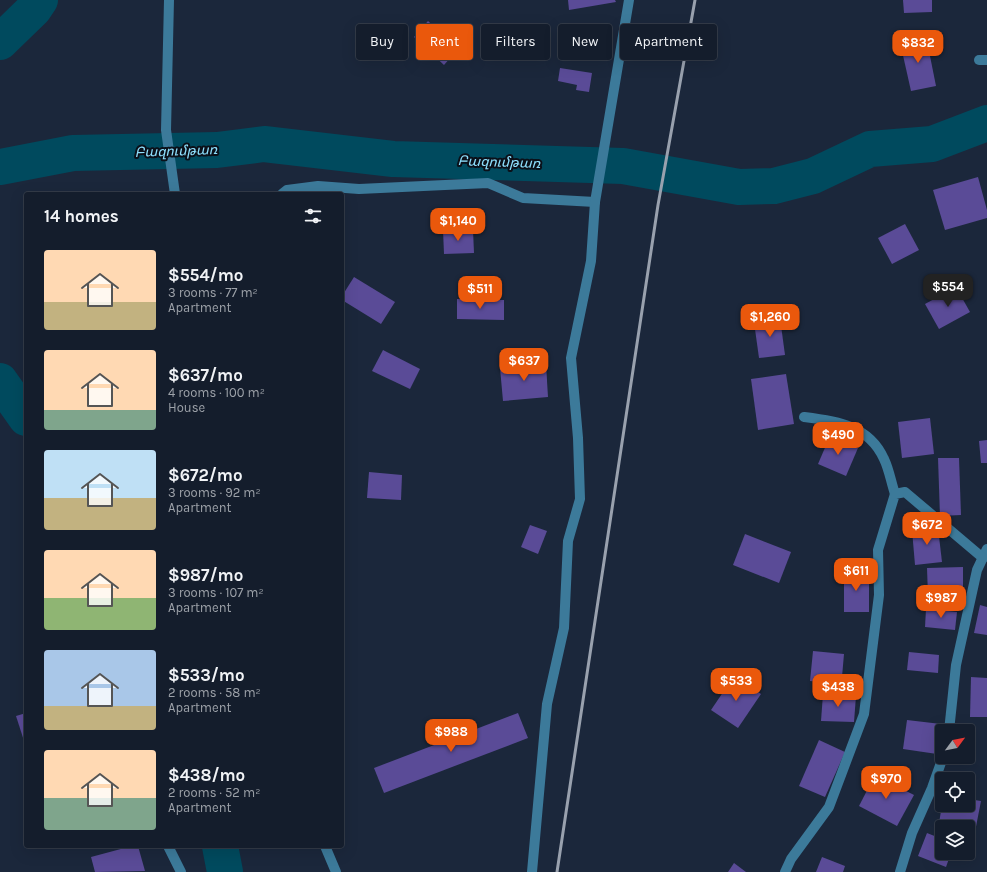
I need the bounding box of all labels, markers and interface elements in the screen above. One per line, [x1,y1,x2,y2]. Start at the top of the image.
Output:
chip: Buy [356,24,408,60]
chip: Rent [416,24,473,60]
chip: Filters [481,24,550,60]
chip: New [558,24,612,60]
chip: Apartment [620,24,717,60]
pin: $832 [894,30,942,64]
text: $832 [901,35,935,50]
water label: Բազումթառ [134,141,218,161]
water label: Բազումթառ [457,152,541,172]
icon: filters [302,205,324,227]
text: 14 homes [44,206,119,226]
pin: $1,140 [425,208,491,242]
text: $1,140 [439,213,477,228]
text: $554/mo [168,265,243,285]
icon: home [76,266,124,314]
pin: $554 [924,274,972,308]
pin: $511 [456,276,504,310]
text: $554 [932,279,964,294]
text: $511 [467,281,493,296]
text: 3 rooms · 77 m² [168,285,258,300]
text: Apartment [168,300,231,315]
pin: $1,260 [737,304,803,338]
text: $1,260 [750,309,790,324]
pin: $637 [500,348,548,382]
text: $637 [508,353,540,368]
text: $637/mo [168,365,243,385]
icon: home [76,366,124,414]
text: 4 rooms · 100 m² [168,385,265,400]
text: House [168,400,205,415]
pin: $490 [814,422,862,456]
text: $490 [822,427,854,442]
text: $672/mo [168,465,243,485]
icon: home [76,466,124,514]
text: 3 rooms · 92 m² [168,485,261,500]
text: Apartment [168,500,231,515]
pin: $672 [903,512,951,546]
text: $672 [911,517,943,532]
pin: $611 [832,558,880,592]
text: $611 [843,563,869,578]
text: $987/mo [168,565,243,585]
icon: home [76,566,124,614]
text: 3 rooms · 107 m² [168,585,264,600]
pin: $987 [917,585,965,619]
text: $987 [925,590,957,605]
text: Apartment [168,600,231,615]
text: $533/mo [168,665,245,685]
icon: home [76,666,124,714]
pin: $533 [712,668,760,702]
text: $533 [720,673,752,688]
pin: $438 [814,674,862,708]
text: $438 [821,679,855,694]
text: 2 rooms · 58 m² [168,685,261,700]
text: Apartment [168,700,231,715]
pin: $988 [427,719,475,753]
text: $988 [434,724,468,739]
north arrow [935,724,975,764]
map controls [935,724,975,860]
text: $438/mo [168,765,245,785]
icon: home [76,766,124,814]
pin: $970 [862,766,910,800]
text: $970 [870,771,902,786]
button: locate [935,772,975,812]
text: 2 rooms · 52 m² [168,785,260,800]
text: Apartment [168,800,231,815]
button: layers [935,820,975,860]

